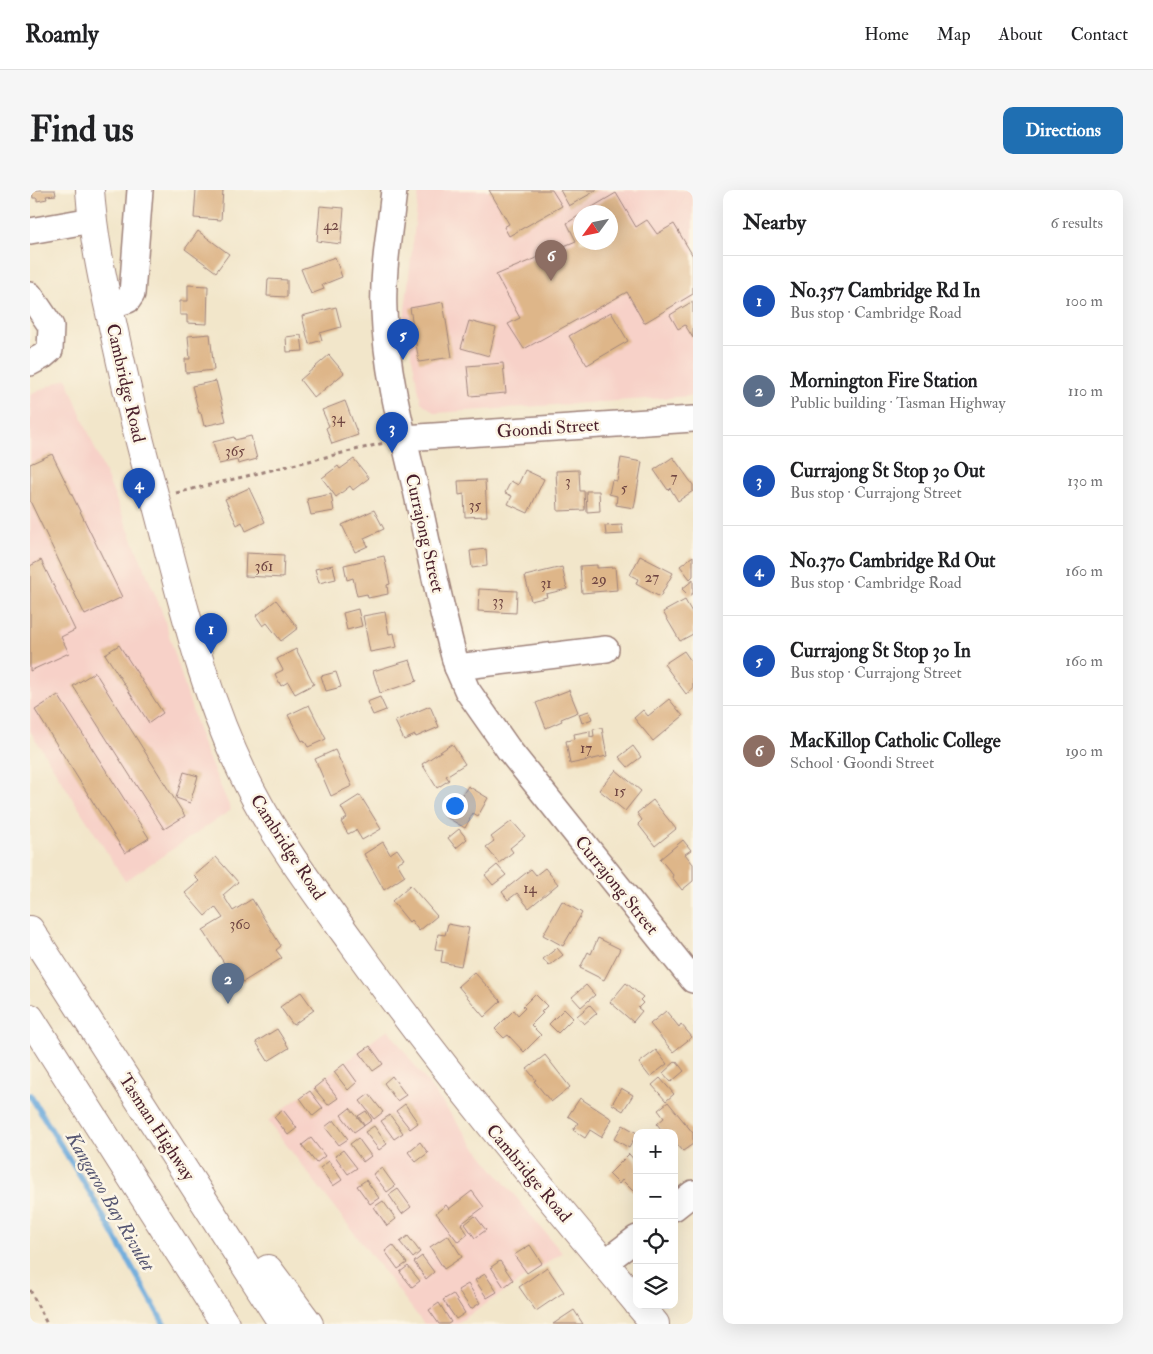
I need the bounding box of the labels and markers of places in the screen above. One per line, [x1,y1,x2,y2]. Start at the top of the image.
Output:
pin: 6 [535,240,567,281]
pin: 5 [387,319,419,360]
pin: 3 [376,412,408,453]
pin: 4 [123,468,155,509]
pin: 1 [195,613,227,654]
pin: 2 [212,963,244,1004]

